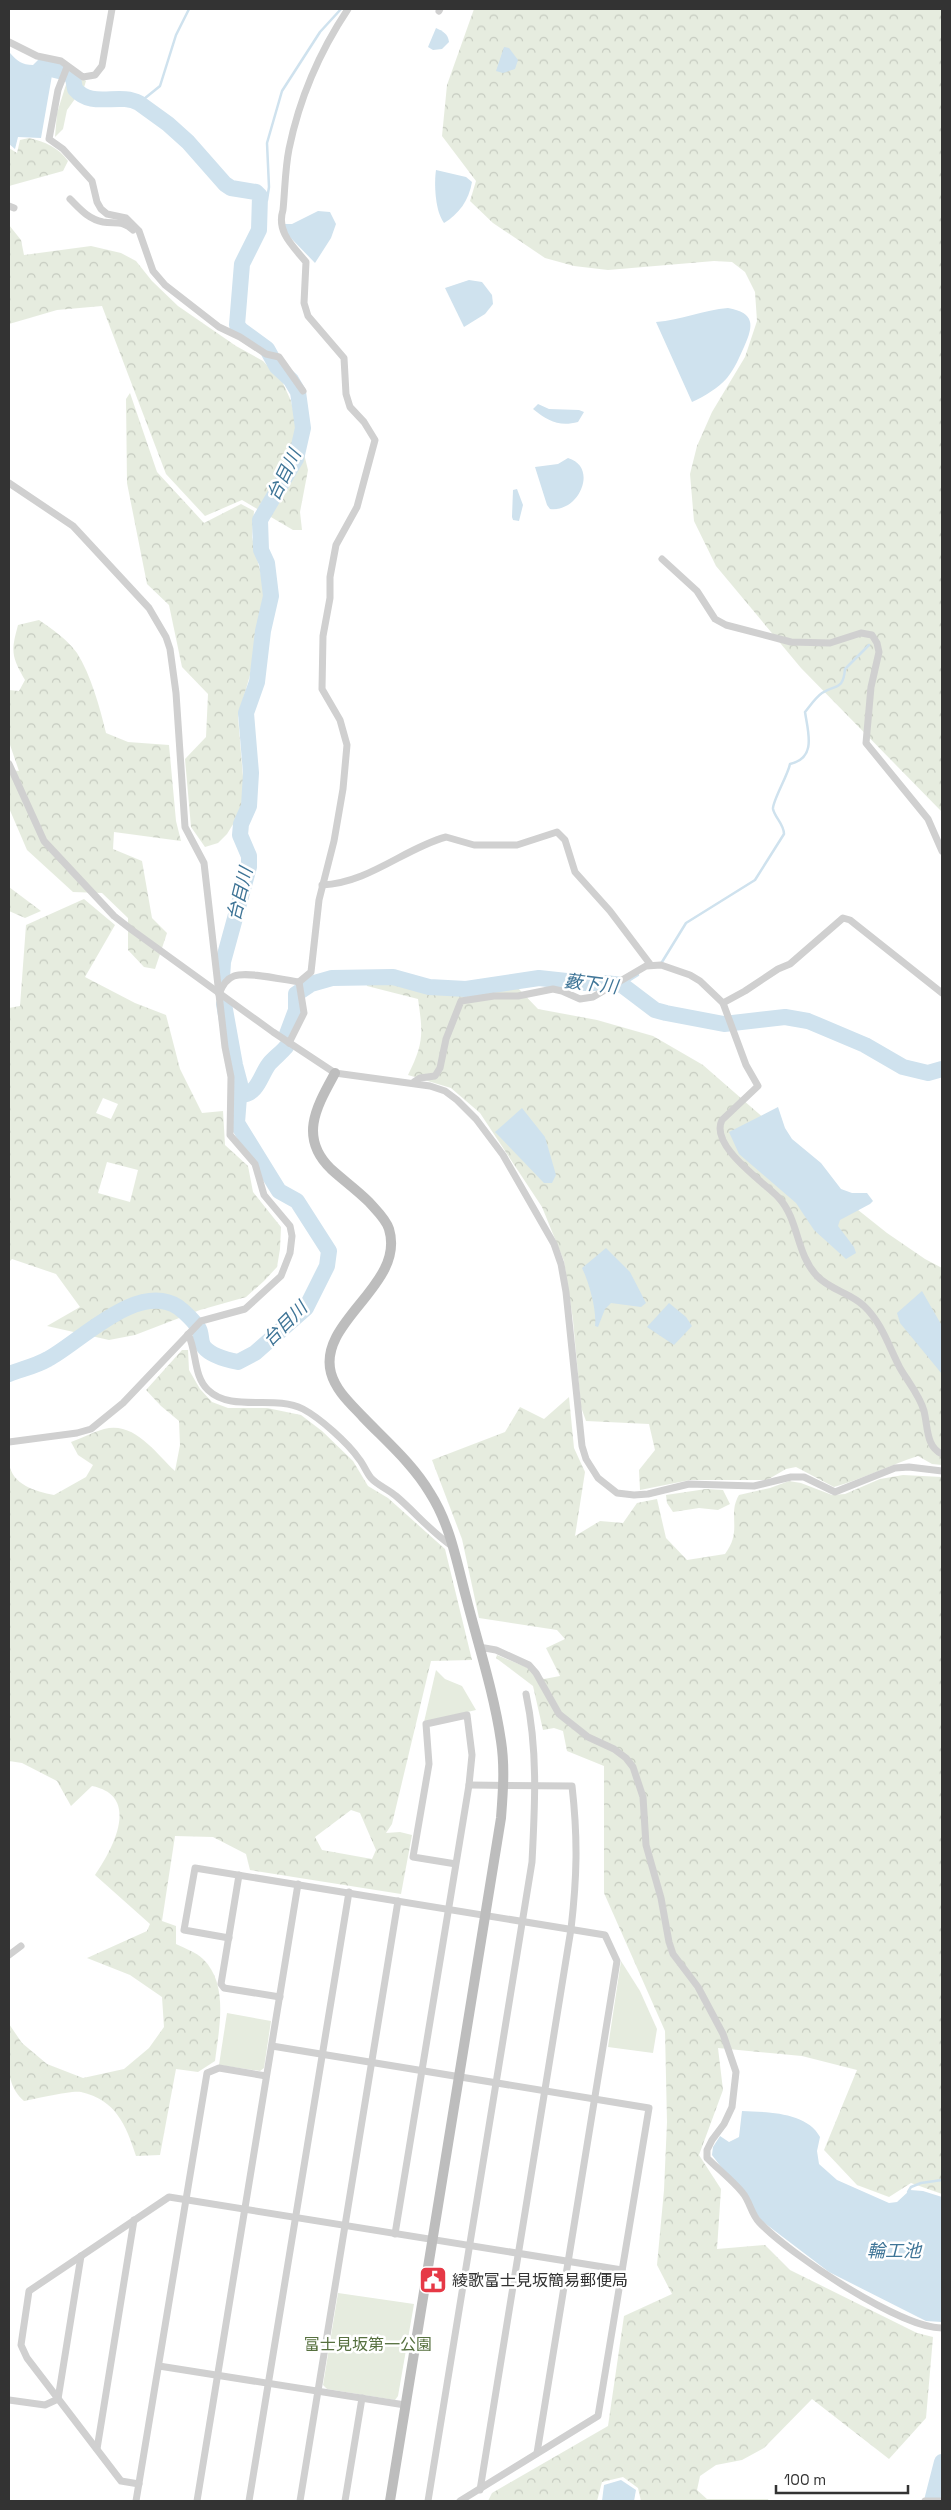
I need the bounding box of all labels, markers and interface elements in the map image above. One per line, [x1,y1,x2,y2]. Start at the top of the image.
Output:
water label: 台目川 [261,444,307,504]
water label: 台目川 [222,863,258,923]
water label: 藪下川 [563,969,621,998]
water label: 台目川 [257,1295,313,1351]
water label: 輪工池 [867,2239,923,2262]
public building icon: 綾歌富士見坂簡易郵便局 [418,2265,448,2295]
place label: 綾歌富士見坂簡易郵便局 [452,2270,628,2291]
park label: 富士見坂第一公園 [304,2334,432,2355]
scale bar [776,2462,908,2494]
text: 100 m [784,2470,826,2489]

